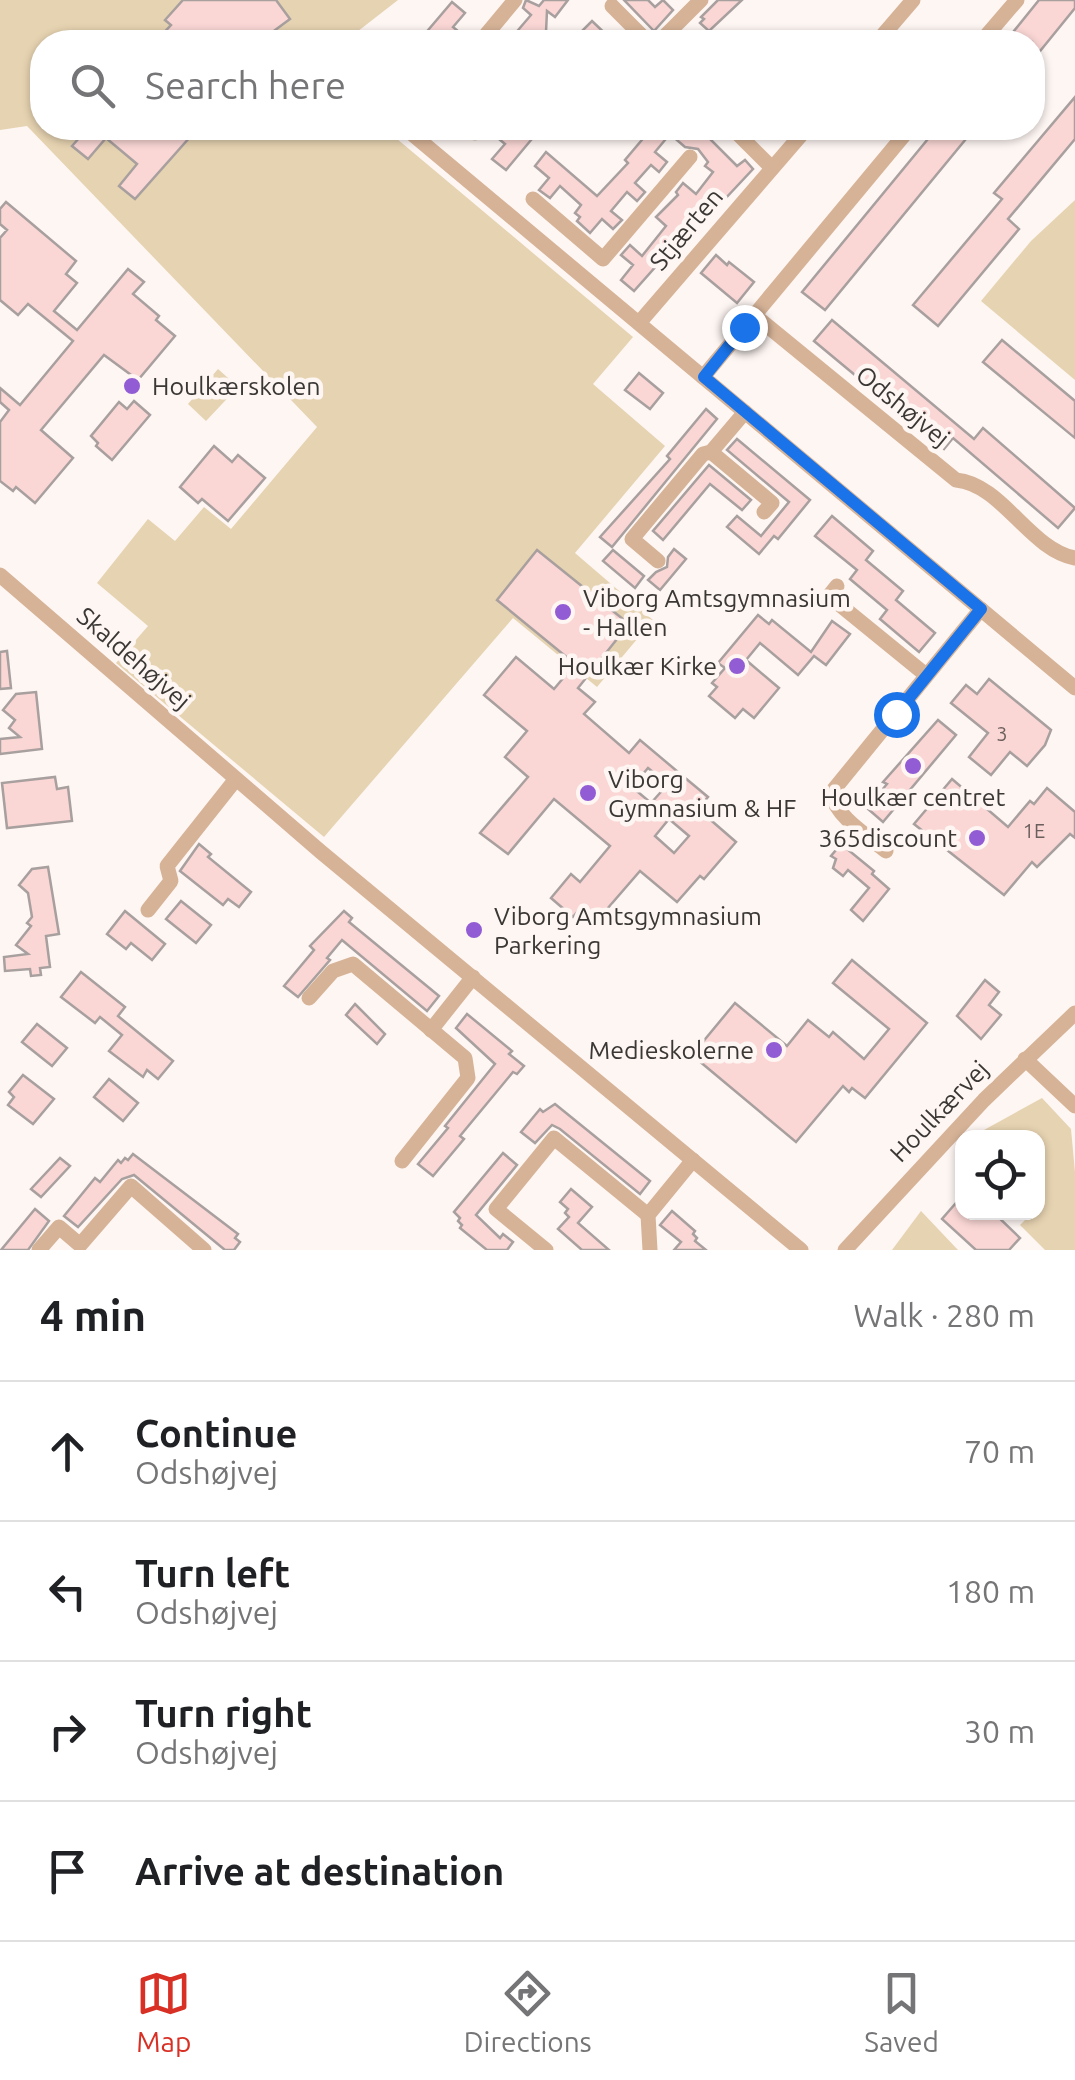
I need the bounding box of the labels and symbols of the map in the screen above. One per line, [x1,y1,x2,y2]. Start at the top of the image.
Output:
street label: Stjærten [644,183,728,275]
route end [722,305,768,351]
street label: Odshøjvej [851,360,955,452]
place label: Houlkærskolen [152,372,321,400]
marker: Houlkærskolen [121,375,143,397]
place label: Viborg Amtsgymnasium - Hallen [583,584,851,641]
street label: Skaldehøjvej [72,601,196,715]
marker: Viborg Amtsgymnasium - Hallen [552,601,574,623]
place label: Houlkær Kirke [558,652,717,680]
marker: Houlkær Kirke [726,655,748,677]
route start [874,692,920,738]
house number: 3 [996,722,1008,745]
marker: Houlkær centret [902,755,924,777]
place label: Viborg Gymnasium & HF [608,765,796,822]
marker: Viborg Gymnasium & HF [577,782,599,804]
place label: Houlkær centret [821,783,1005,811]
house number: 1E [1023,819,1045,842]
place label: 365discount [819,824,957,852]
marker: 365discount [966,827,988,849]
place label: Viborg Amtsgymnasium Parkering [494,902,762,959]
marker: Viborg Amtsgymnasium Parkering [463,919,485,941]
place label: Medieskolerne [588,1036,754,1064]
marker: Medieskolerne [763,1039,785,1061]
street label: Houlkærvej [884,1055,994,1167]

